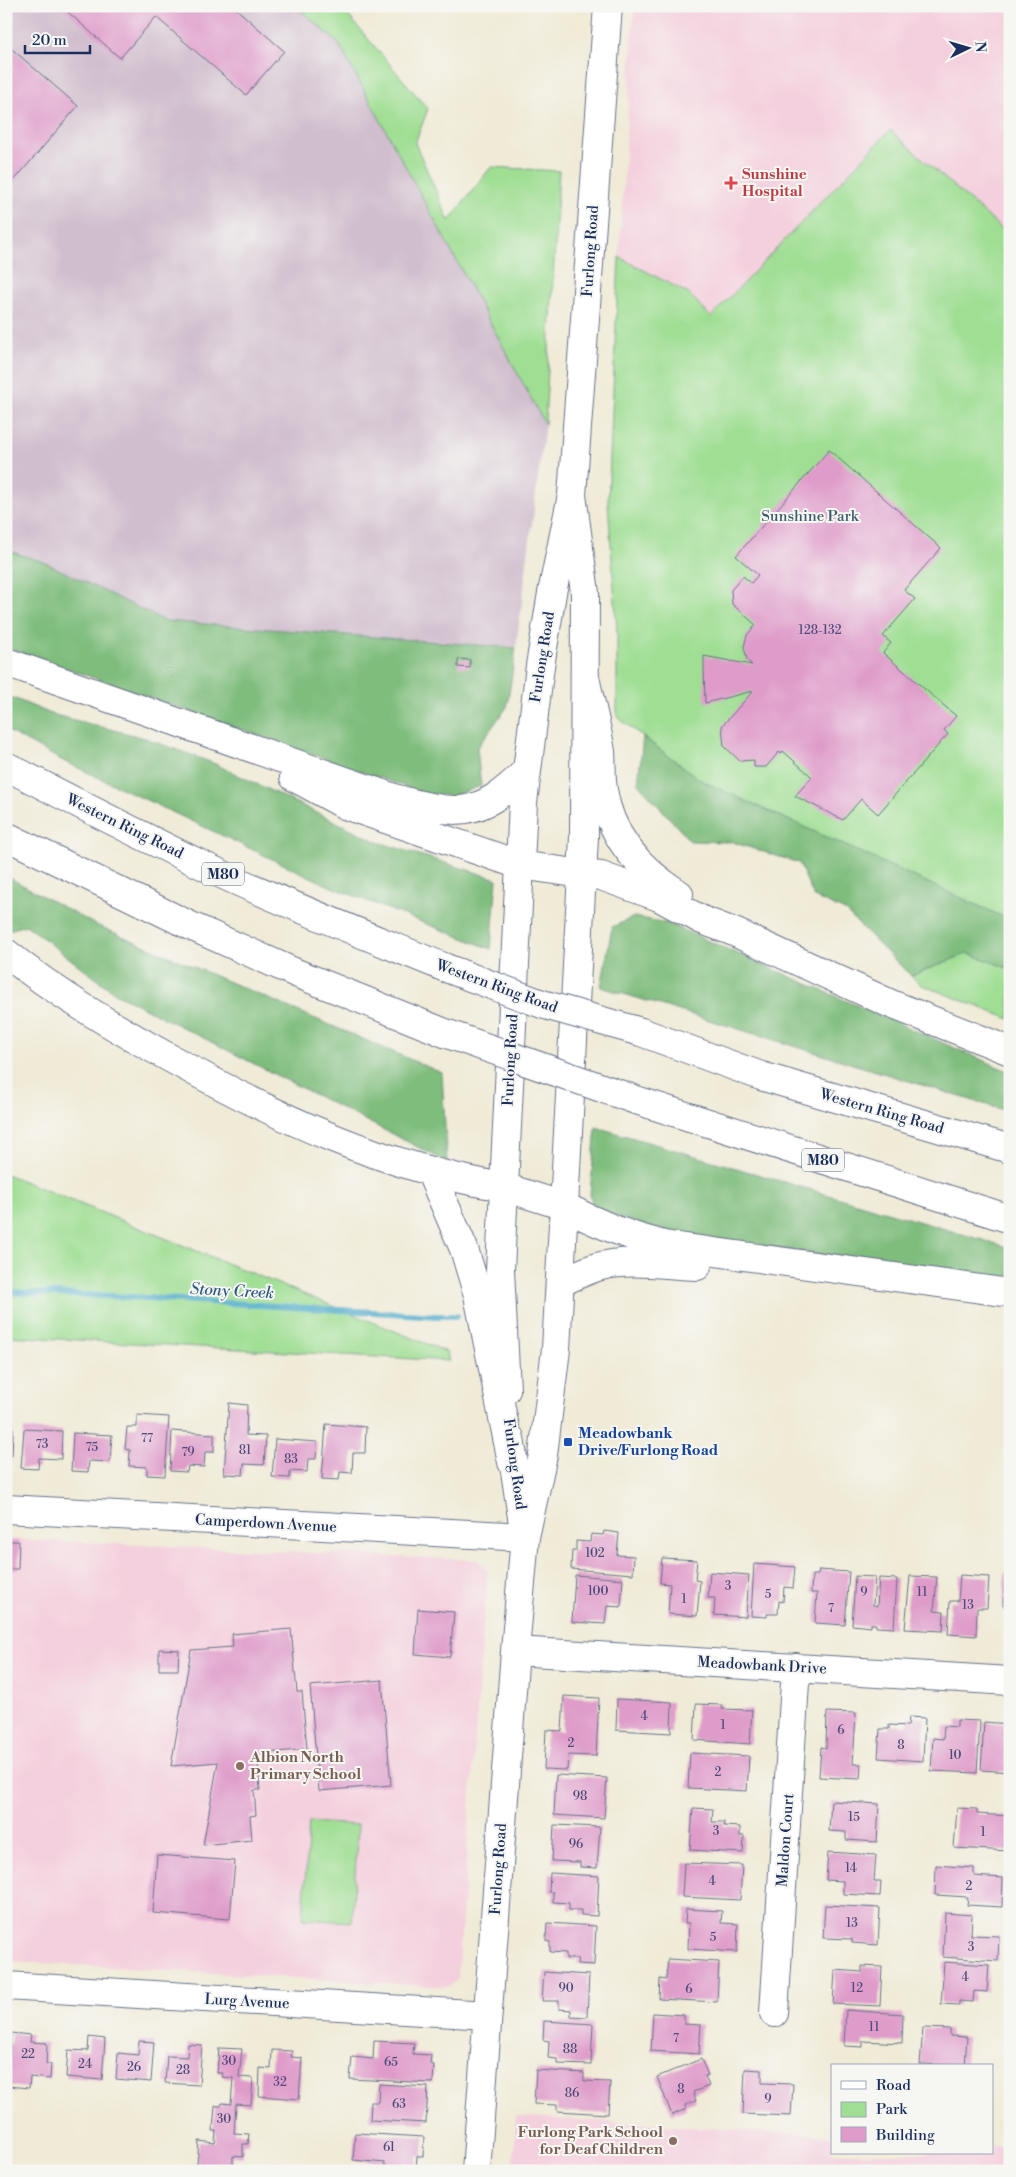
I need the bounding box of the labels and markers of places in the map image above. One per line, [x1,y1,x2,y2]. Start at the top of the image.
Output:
place label: Sunshine Hospital [742,165,807,201]
marker: Sunshine Hospital [724,176,738,190]
place label: Meadowbank Drive/Furlong Road [578,1424,719,1460]
marker: Meadowbank Drive/Furlong Road [562,1436,574,1448]
place label: Albion North Primary School [249,1748,361,1784]
marker: Albion North Primary School [234,1760,246,1772]
place label: Furlong Park School for Deaf Children [518,2123,664,2159]
marker: Furlong Park School for Deaf Children [667,2135,679,2147]

